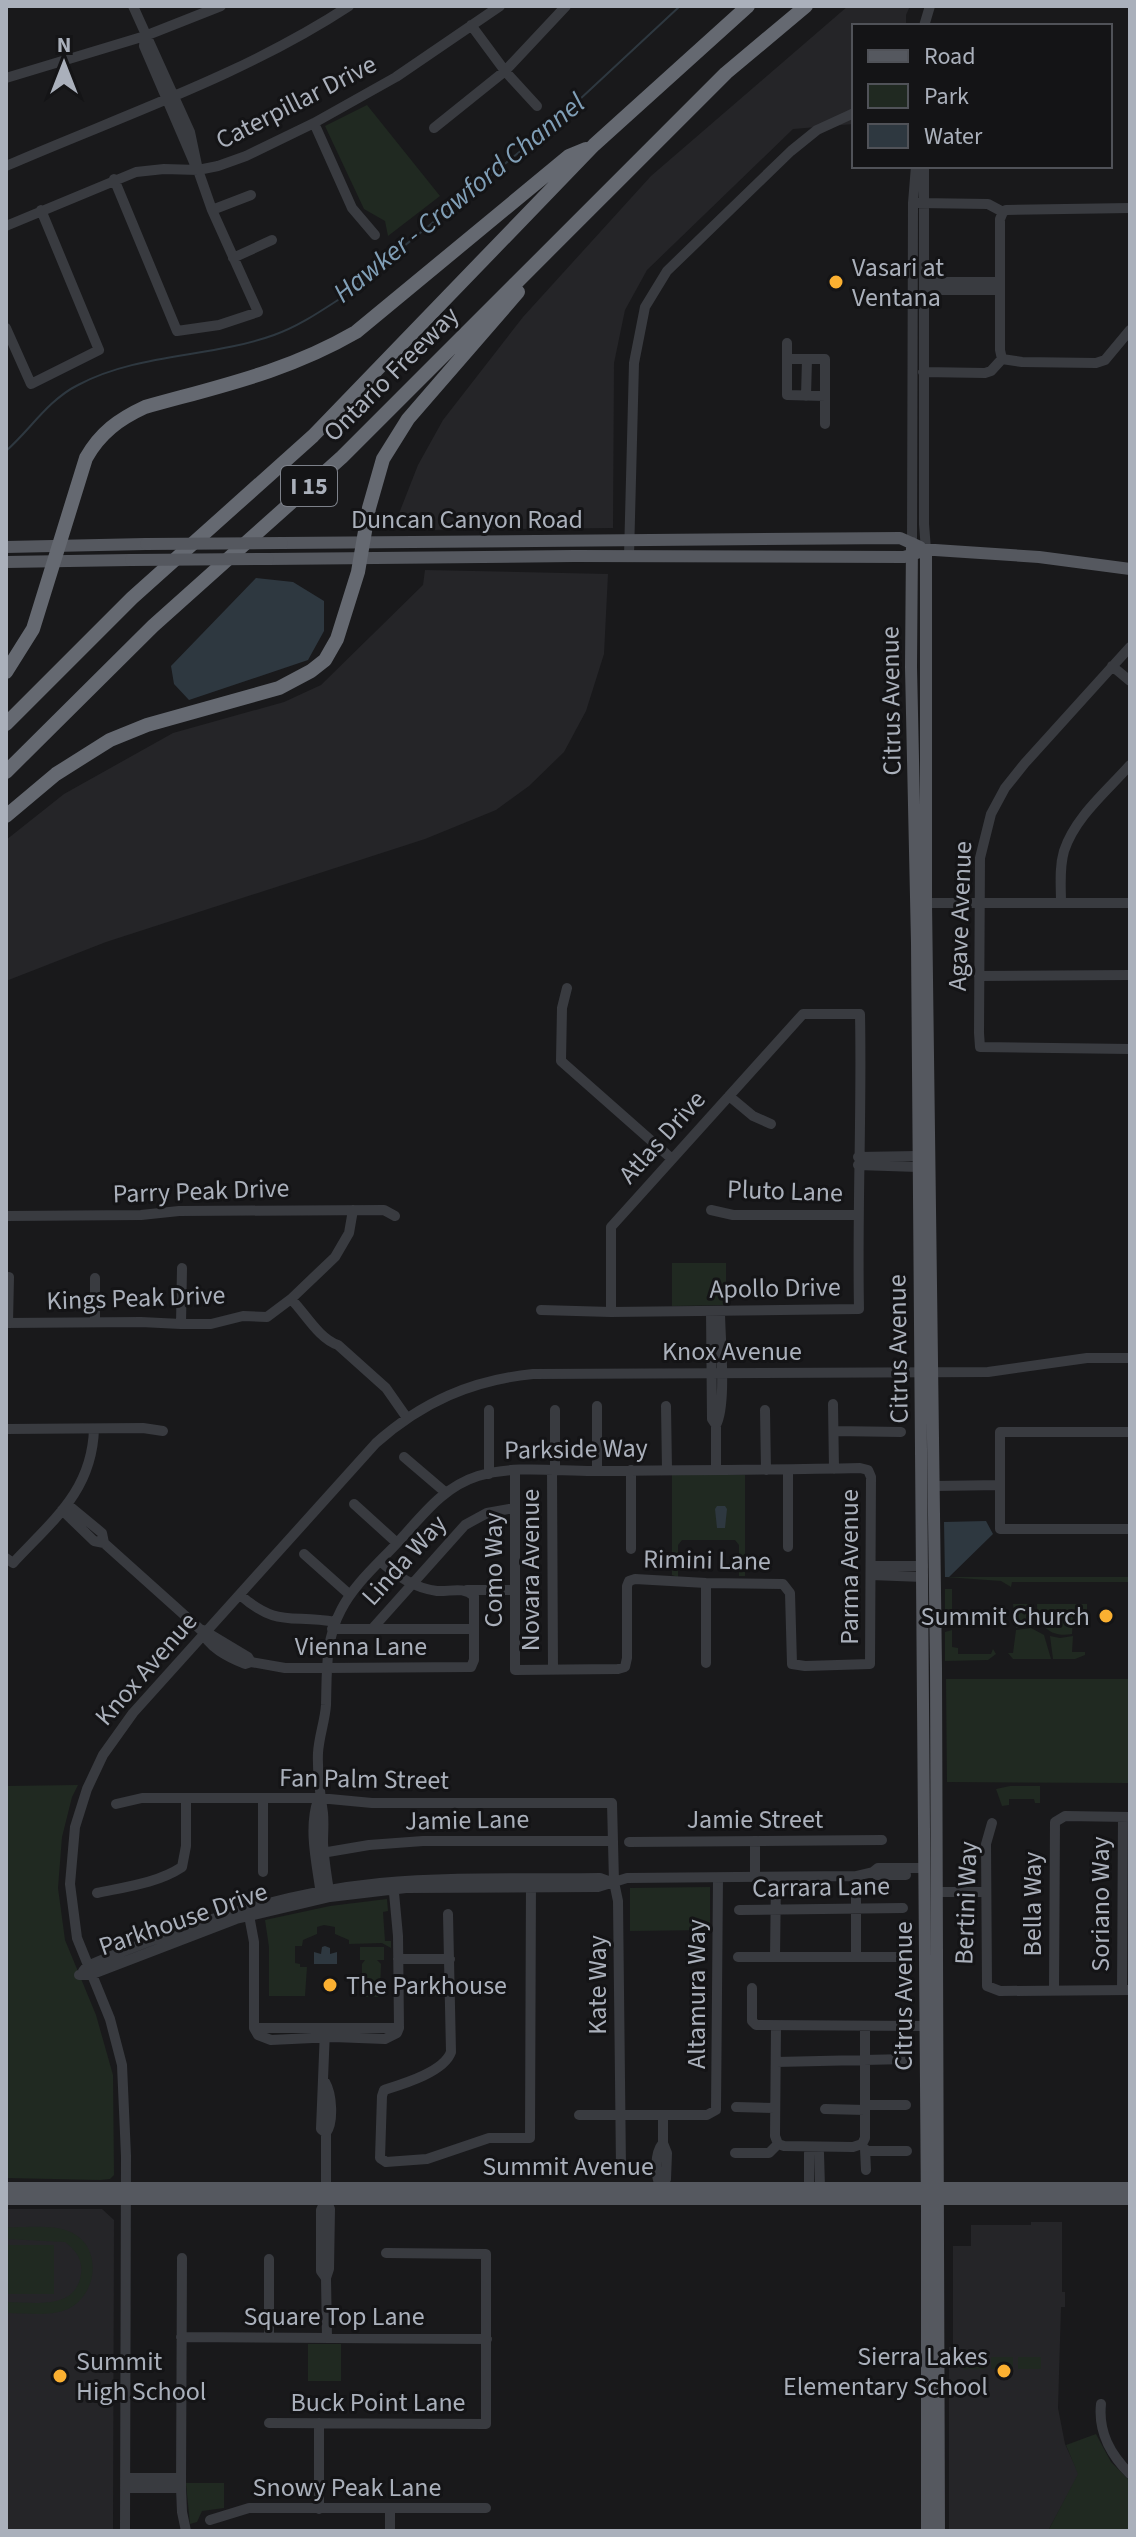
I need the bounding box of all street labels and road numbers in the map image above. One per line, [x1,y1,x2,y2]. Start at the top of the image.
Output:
street label: Caterpillar Drive [209,46,383,158]
street label: Ontario Freeway [315,298,467,450]
road number: I 15 [281,466,337,506]
street label: Duncan Canyon Road [351,501,583,538]
street label: Citrus Avenue [871,626,911,776]
street label: Agave Avenue [939,840,981,992]
street label: Atlas Drive [610,1082,714,1192]
street label: Parry Peak Drive [112,1169,290,1213]
street label: Pluto Lane [726,1170,844,1212]
street label: Apollo Drive [709,1268,841,1308]
street label: Citrus Avenue [878,1274,918,1424]
street label: Kings Peak Drive [46,1276,226,1320]
street label: Knox Avenue [662,1333,802,1370]
street label: Parkside Way [504,1429,648,1469]
street label: Novara Avenue [512,1489,549,1651]
street label: Parma Avenue [831,1489,868,1645]
street label: Linda Way [353,1506,455,1614]
street label: Como Way [475,1512,512,1628]
street label: Rimini Lane [643,1540,771,1580]
street label: Knox Avenue [86,1604,206,1734]
street label: Vienna Lane [295,1628,427,1665]
street label: Fan Palm Street [279,1759,449,1799]
street label: Jamie Lane [404,1800,530,1840]
street label: Jamie Street [687,1801,824,1838]
street label: Soriano Way [1082,1836,1119,1972]
street label: Bertini Way [945,1841,987,1965]
street label: Bella Way [1014,1851,1051,1957]
street label: Carrara Lane [752,1867,890,1907]
street label: Parkhouse Drive [94,1873,272,1965]
street label: Altamura Way [678,1919,715,2069]
street label: Citrus Avenue [885,1921,922,2071]
street label: Kate Way [579,1935,616,2035]
street label: Summit Avenue [482,2148,654,2185]
street label: Square Top Lane [243,2298,425,2335]
street label: Buck Point Lane [290,2384,466,2421]
street label: Snowy Peak Lane [253,2469,441,2506]

